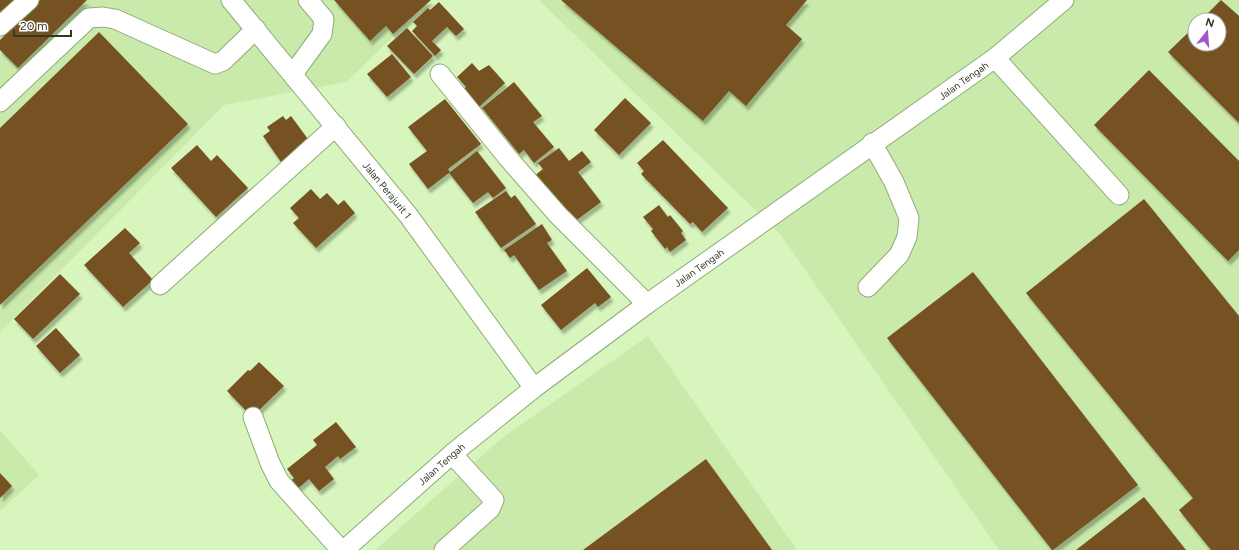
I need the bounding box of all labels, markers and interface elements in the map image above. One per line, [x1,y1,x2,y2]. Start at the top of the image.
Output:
scale bar [14,12,71,38]
north arrow [1187,12,1227,52]
text: N [1204,15,1216,30]
text: 20 m [20,19,48,33]
street label: Jalan Tengah [936,58,992,103]
street label: Jalan Perajurit 1 [360,159,414,221]
street label: Jalan Tengah [672,245,727,290]
street label: Jalan Tengah [415,440,468,488]

